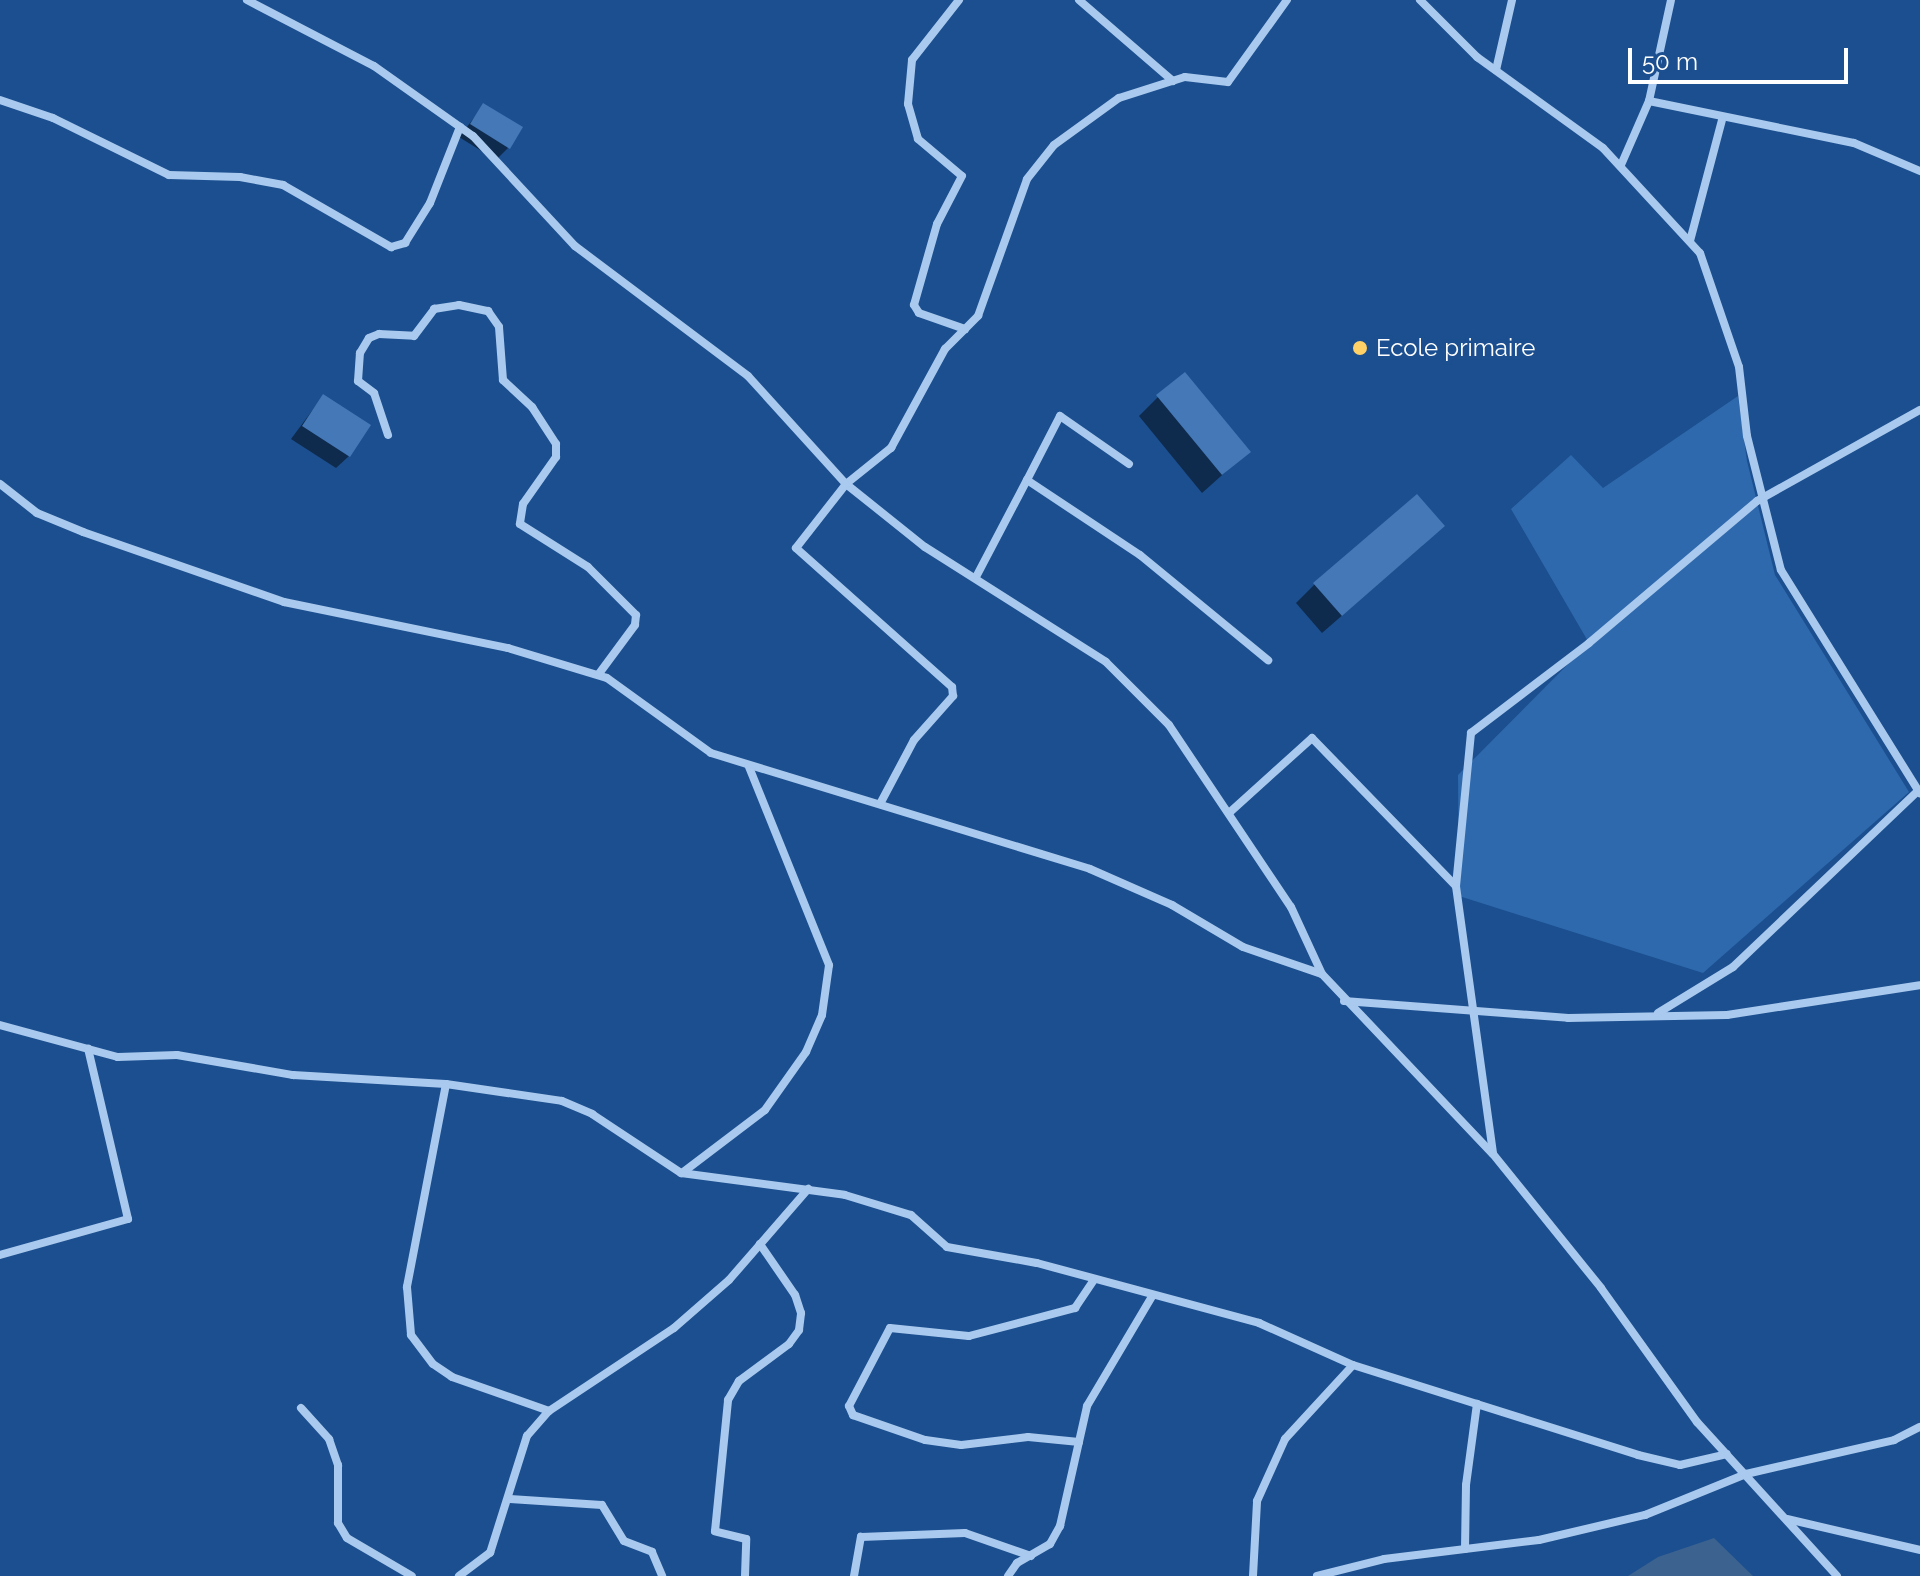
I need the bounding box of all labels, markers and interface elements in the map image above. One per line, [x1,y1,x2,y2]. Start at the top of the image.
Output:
scale bar [1632,32,1852,82]
text: 50 m [1642,47,1698,76]
place label: Ecole primaire [1376,334,1535,362]
marker: Ecole primaire [1351,339,1369,357]

